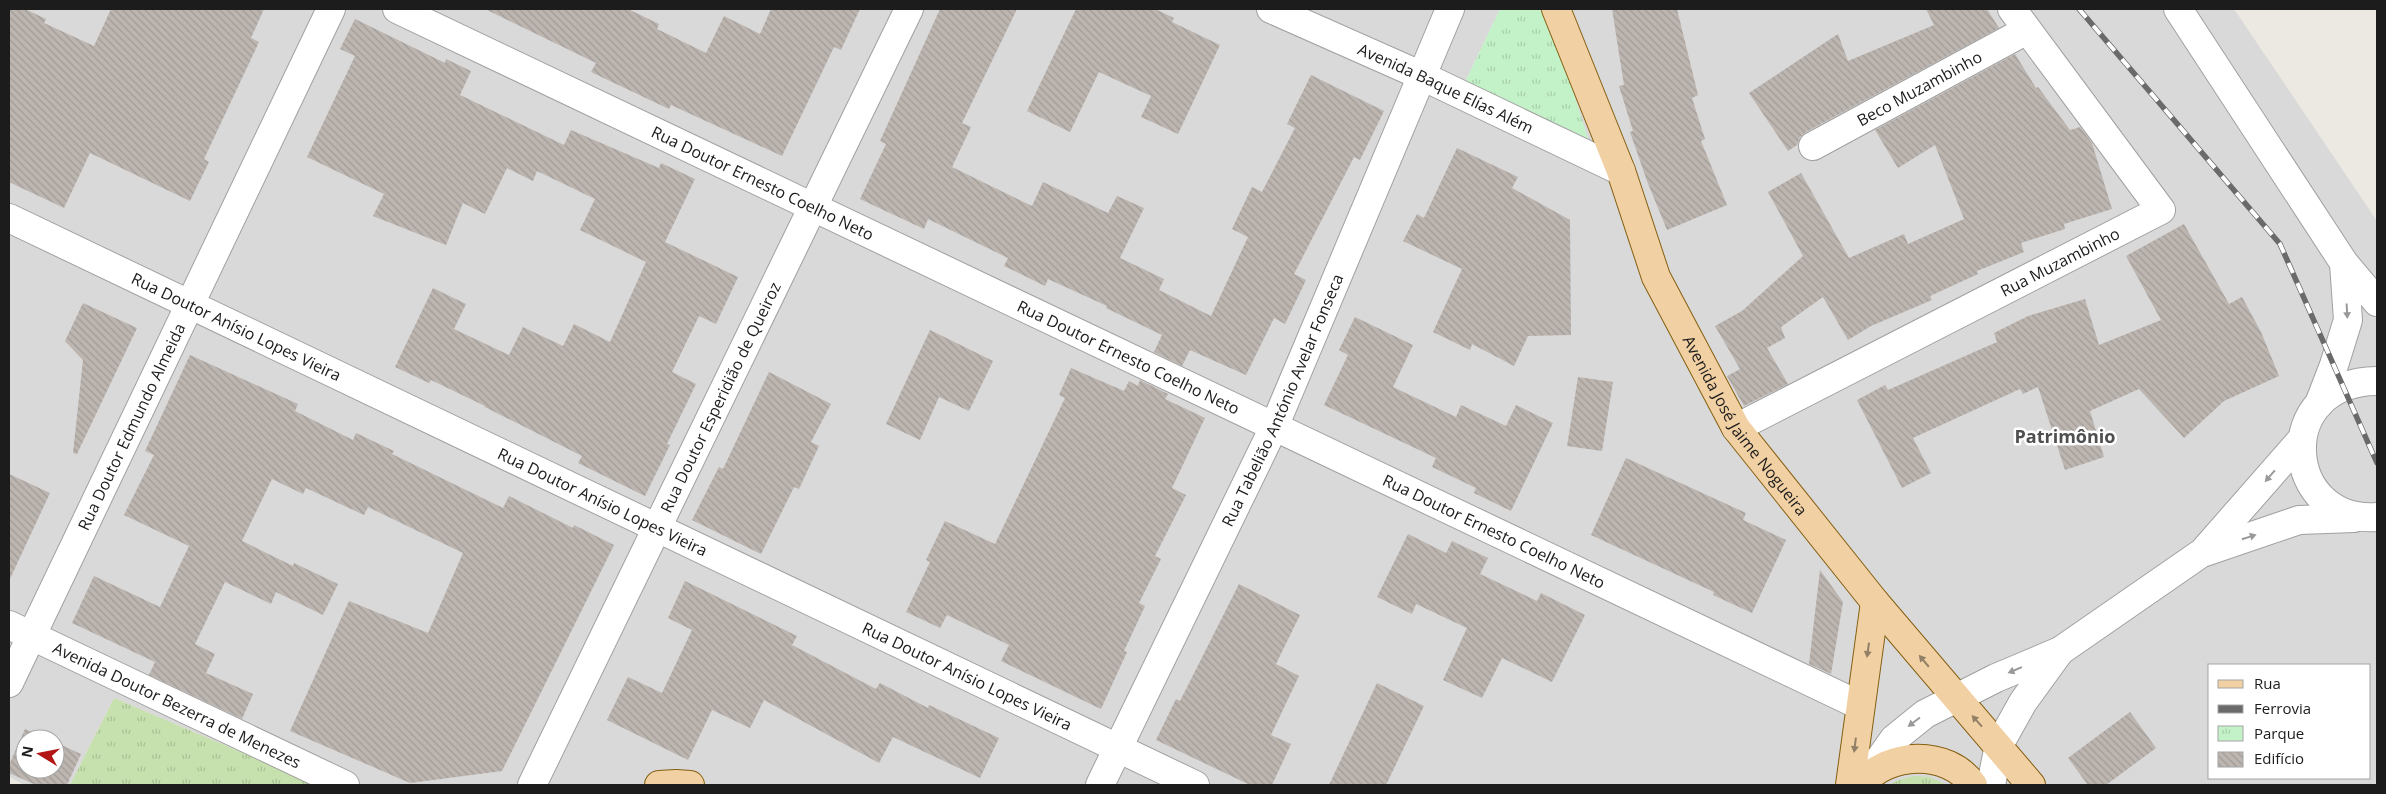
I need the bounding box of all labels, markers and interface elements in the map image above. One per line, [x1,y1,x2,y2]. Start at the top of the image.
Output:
street label: Avenida Baque Elías Além [1355,38,1537,139]
street label: Beco Muzambinho [1853,45,1986,131]
street label: Rua Doutor Ernesto Coelho Neto [648,121,877,245]
street label: Rua Muzambinho [1996,222,2123,302]
street label: Rua Doutor Anísio Lopes Vieira [128,267,345,386]
street label: Rua Tabelião António Avelar Fonseca [1216,270,1348,530]
street label: Rua Doutor Esperidião de Queiroz [655,278,786,516]
street label: Rua Doutor Ernesto Coelho Neto [1014,295,1243,420]
one-way arrow [2344,304,2352,320]
street label: Rua Doutor Edmundo Almeida [73,319,190,534]
street label: Avenida José Jaime Nogueira [1678,332,1813,520]
district label: Patrimônio [2015,424,2115,448]
street label: Rua Doutor Anísio Lopes Vieira [494,442,711,561]
street label: Rua Doutor Ernesto Coelho Neto [1379,469,1609,594]
one-way arrow [2264,469,2276,481]
one-way arrow [2242,533,2257,540]
street label: Rua Doutor Anísio Lopes Vieira [859,617,1076,736]
street label: Avenida Doutor Bezerra de Menezes [49,637,304,773]
one-way arrow [1863,643,1871,659]
one-way arrow [1919,654,1930,667]
legend [2208,664,2371,779]
one-way arrow [2008,666,2022,674]
text: Rua [2254,673,2281,693]
text: Ferrovia [2254,698,2311,718]
one-way arrow [1972,715,1983,728]
one-way arrow [1907,717,1921,727]
text: Parque [2254,723,2304,743]
north arrow [15,729,65,779]
one-way arrow [1851,737,1859,753]
text: N [16,744,37,759]
text: Edifício [2254,748,2304,768]

